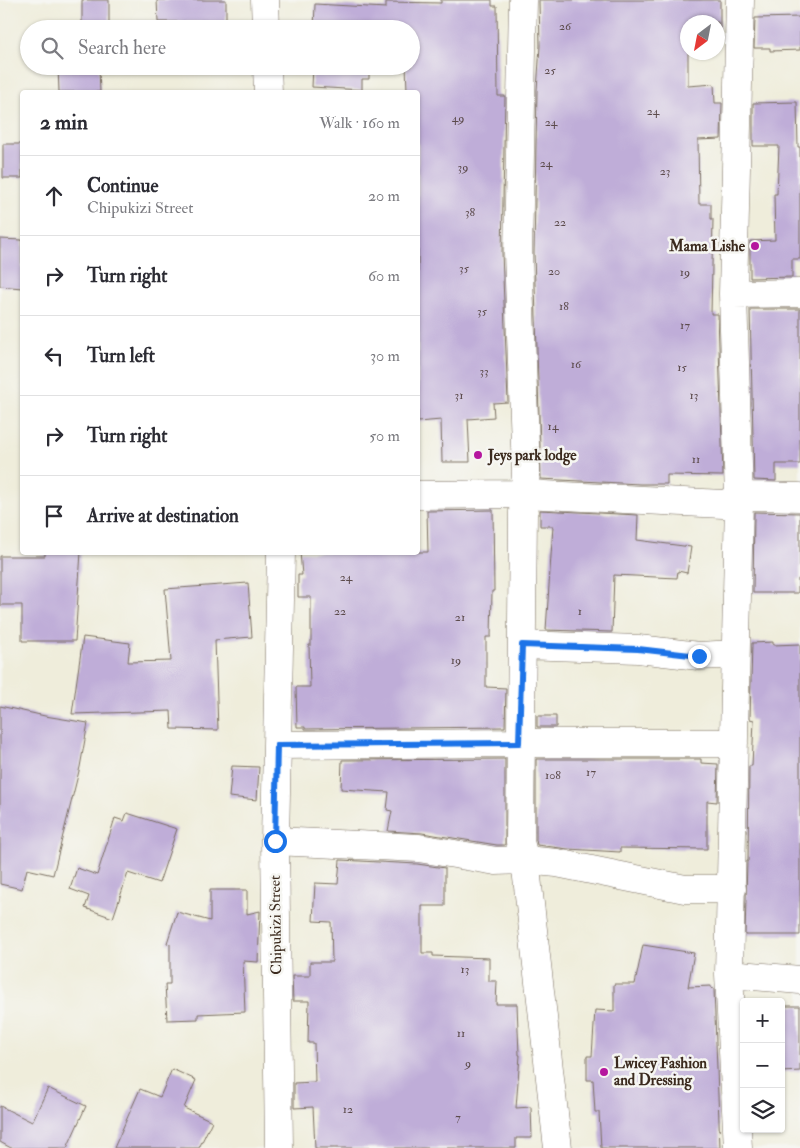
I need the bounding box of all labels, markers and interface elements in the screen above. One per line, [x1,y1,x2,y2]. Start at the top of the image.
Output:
north arrow [680,15,725,60]
house number: 26 [559,19,572,34]
search box [20,20,420,75]
icon: search [38,34,66,62]
text: Search here [78,36,166,60]
house number: 25 [544,63,556,78]
house number: 24 [647,104,660,119]
text: 2 min [40,109,88,136]
house number: 49 [452,111,464,126]
text: Walk · 160 m [319,113,400,133]
house number: 24 [545,115,558,130]
house number: 24 [540,156,553,171]
house number: 39 [458,160,468,175]
house number: 23 [660,164,670,179]
text: Continue [87,174,158,198]
icon: ahead [40,182,68,210]
text: 20 m [368,186,400,206]
text: Chipukizi Street [87,198,194,218]
house number: 38 [465,205,475,220]
house number: 22 [554,215,566,230]
place label: Mama Lishe [668,237,746,256]
marker: Mama Lishe [749,240,761,252]
house number: 35 [459,261,470,276]
icon: right [40,262,68,290]
text: Turn right [87,264,167,288]
house number: 20 [548,264,560,279]
house number: 19 [680,265,690,280]
text: 60 m [368,266,400,286]
house number: 18 [559,299,569,314]
house number: 35 [477,304,488,319]
house number: 17 [680,318,690,333]
icon: left [40,342,68,370]
text: Turn left [87,344,155,368]
text: 30 m [370,346,400,366]
house number: 16 [571,357,582,372]
house number: 15 [677,360,687,375]
house number: 33 [479,364,489,379]
house number: 31 [455,388,463,403]
house number: 13 [690,388,698,403]
house number: 14 [548,419,559,434]
icon: right [40,422,68,450]
text: Turn right [87,424,167,448]
text: 50 m [369,426,400,446]
place label: Jeys park lodge [487,446,577,466]
marker: Jeys park lodge [472,449,484,461]
house number: 11 [692,452,700,467]
icon: arrive [40,502,68,530]
text: Arrive at destination [87,504,239,528]
house number: 24 [340,570,353,585]
house number: 22 [334,604,346,619]
house number: 1 [578,604,582,619]
house number: 21 [455,610,465,625]
route end [688,645,711,668]
house number: 19 [451,653,461,668]
house number: 17 [586,765,596,780]
house number: 108 [545,768,561,783]
route start [264,830,287,853]
street label: Chipukizi Street [266,875,287,975]
house number: 13 [461,962,469,977]
map controls [740,998,785,1133]
button: + [740,998,785,1043]
house number: 11 [457,1026,465,1041]
button: − [740,1043,785,1088]
place label: Lwicey Fashion and Dressing [614,1054,707,1091]
house number: 9 [464,1056,471,1071]
marker: Lwicey Fashion and Dressing [598,1066,610,1078]
button: layers [740,1088,785,1133]
house number: 12 [343,1102,353,1117]
house number: 7 [455,1110,461,1125]

